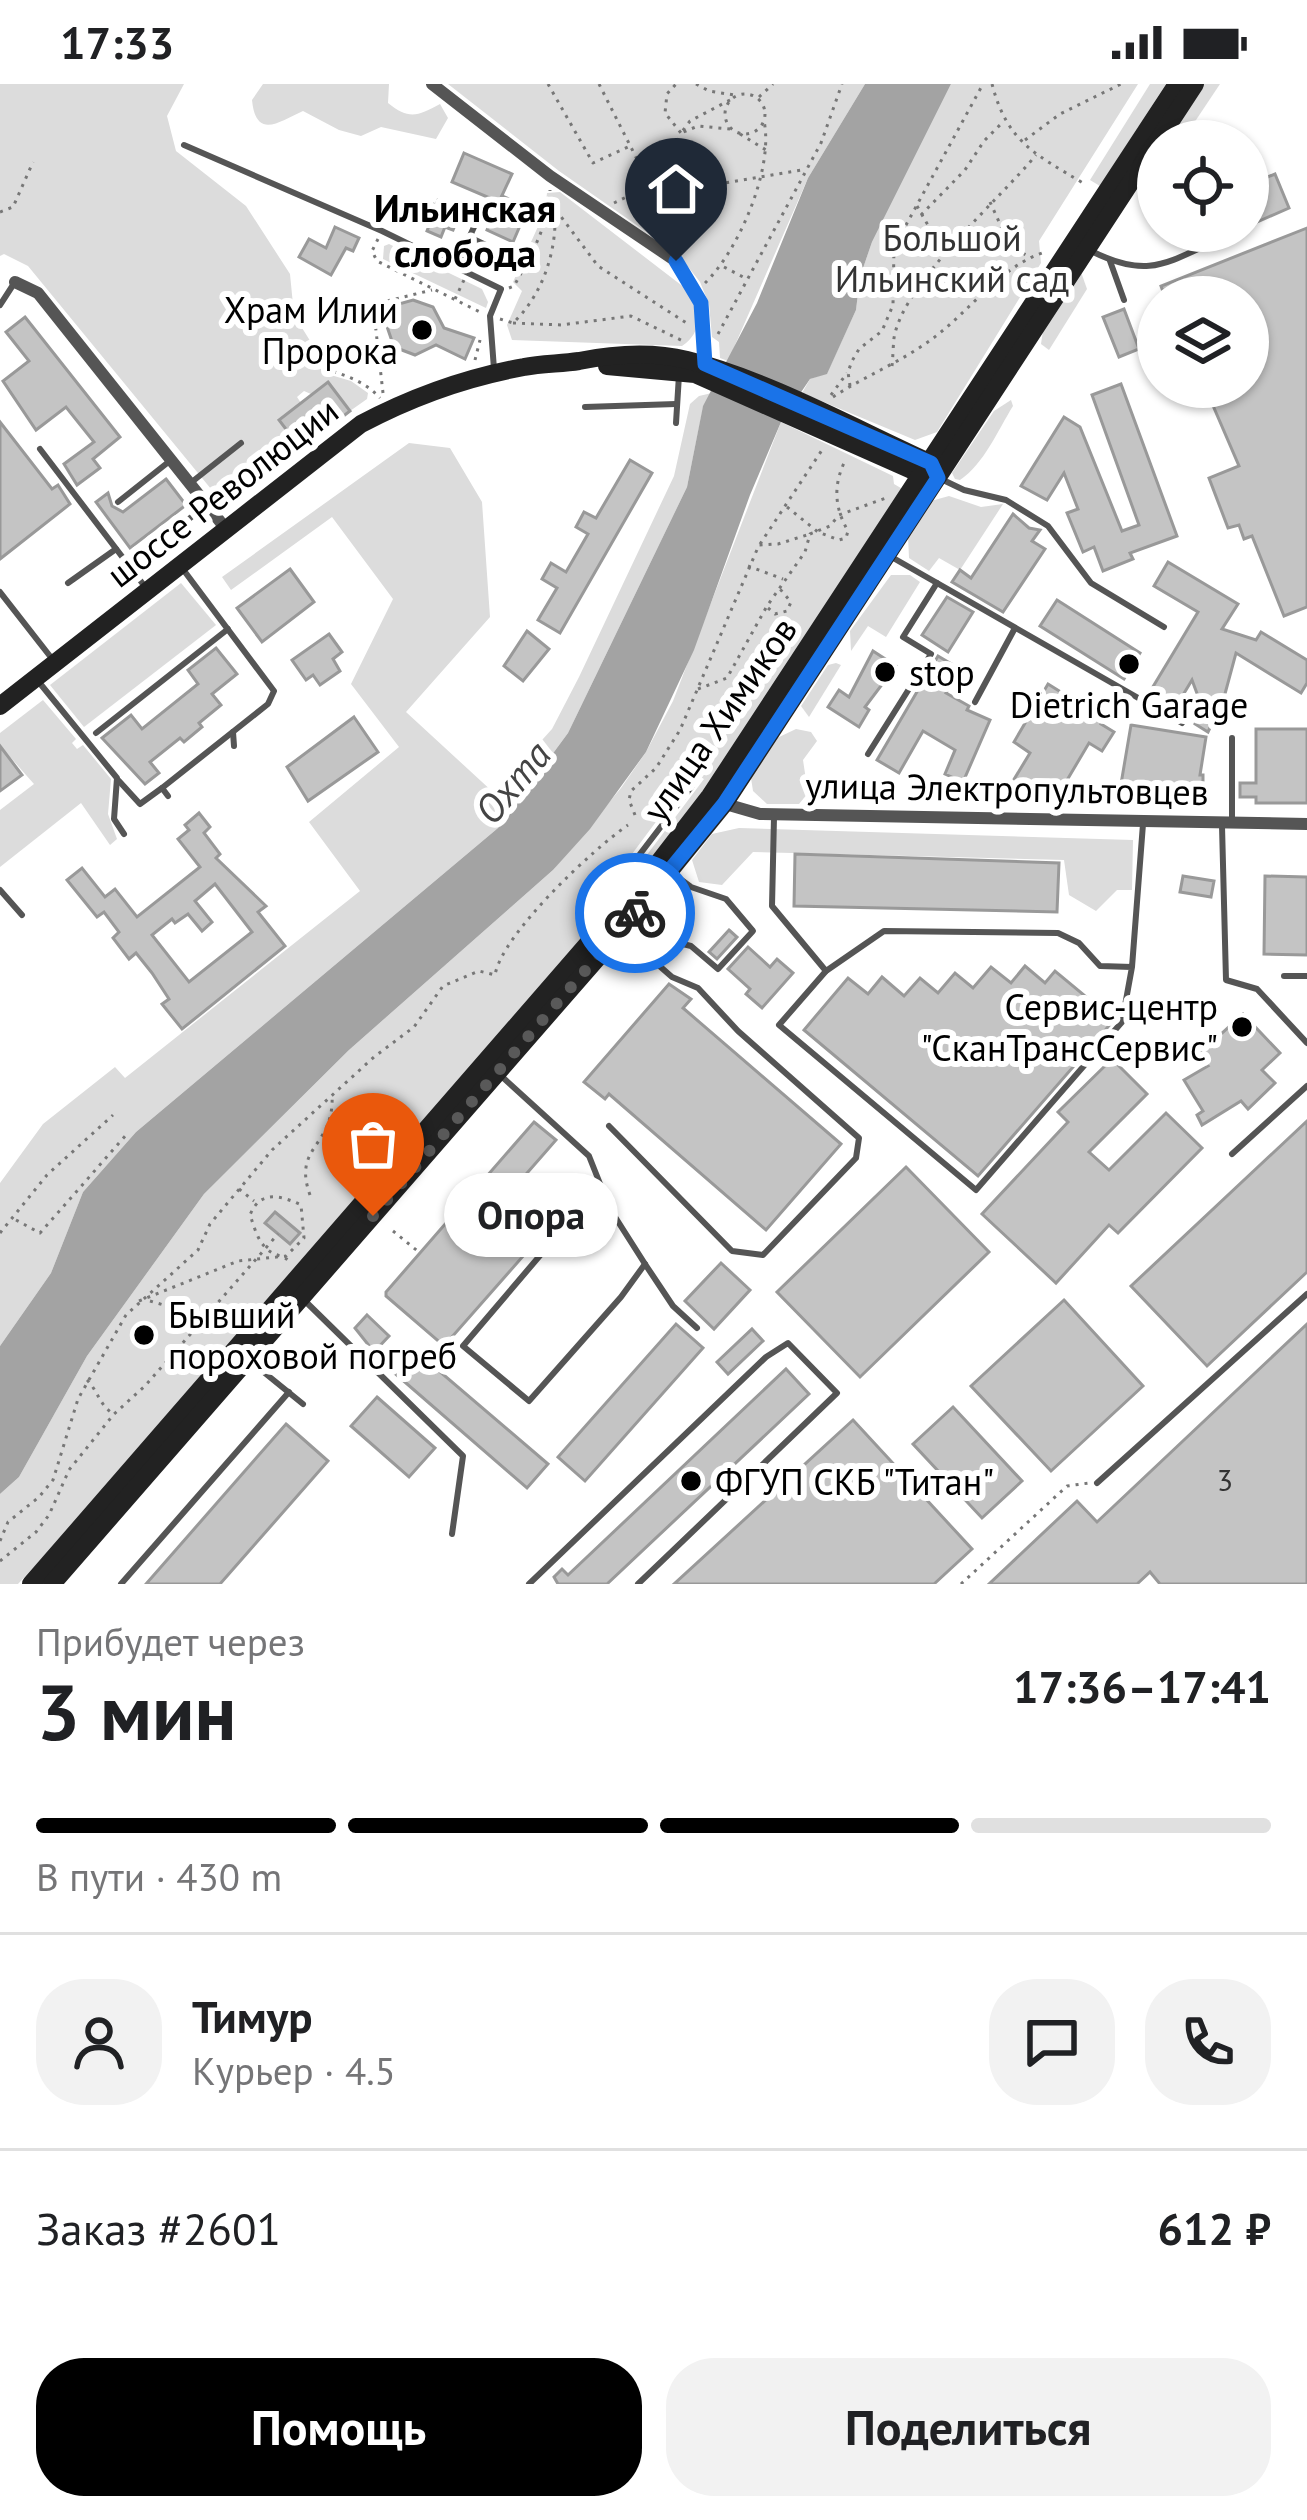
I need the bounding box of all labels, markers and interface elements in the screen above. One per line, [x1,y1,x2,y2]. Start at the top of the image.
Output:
text: 17:33 [60,13,174,71]
map controls [1137,120,1269,408]
button: locate [1137,120,1269,252]
pin [625,138,727,261]
icon: home [643,156,709,222]
district label: Ильинская слобода [374,182,556,278]
park label: Большой Ильинский сад [835,214,1069,302]
button: layers [1137,276,1269,408]
place label: Храм Илии Пророка [224,286,398,374]
marker: Храм Илии Пророка [409,317,435,343]
street label: шоссе Революции [97,387,347,597]
street label: улица Химиков [631,608,807,830]
place label: stop [909,649,975,696]
marker: Dietrich Garage [1116,651,1142,677]
marker: stop [872,659,898,685]
place label: Dietrich Garage [1010,681,1248,728]
water label: Охта [463,730,561,834]
street label: улица Электропультовцев [805,761,1209,815]
courier [575,853,695,973]
icon: bike [602,880,668,946]
place label: Сервис-центр "СканТрансСервис" [921,983,1218,1071]
marker: Сервис-центр "СканТрансСервис" [1229,1014,1255,1040]
pin [322,1093,424,1216]
icon: bag [340,1111,406,1177]
callout: Опора [445,1174,619,1258]
text: Опора [477,1189,585,1240]
place label: Бывший пороховой погреб [168,1291,457,1379]
marker: Бывший пороховой погреб [131,1322,157,1348]
place label: ФГУП СКБ "Титан" [715,1458,994,1505]
house number: 3 [1217,1460,1233,1499]
marker: ФГУП СКБ "Титан" [678,1468,704,1494]
text: Прибудет через [36,1616,305,1667]
text: 17:36–17:41 [1013,1657,1271,1715]
text: 3 мин [36,1661,236,1762]
text: В пути · 430 m [36,1851,282,1902]
button: person [36,1979,162,2105]
button: chat [989,1979,1115,2105]
button: phone [1145,1979,1271,2105]
text: Тимур [192,1987,313,2045]
text: Курьер · 4.5 [192,2045,396,2096]
text: Заказ #2601 [36,2199,281,2257]
text: 612 ₽ [1158,2199,1271,2257]
button: Помощь [36,2358,642,2496]
button: Поделиться [666,2358,1271,2496]

